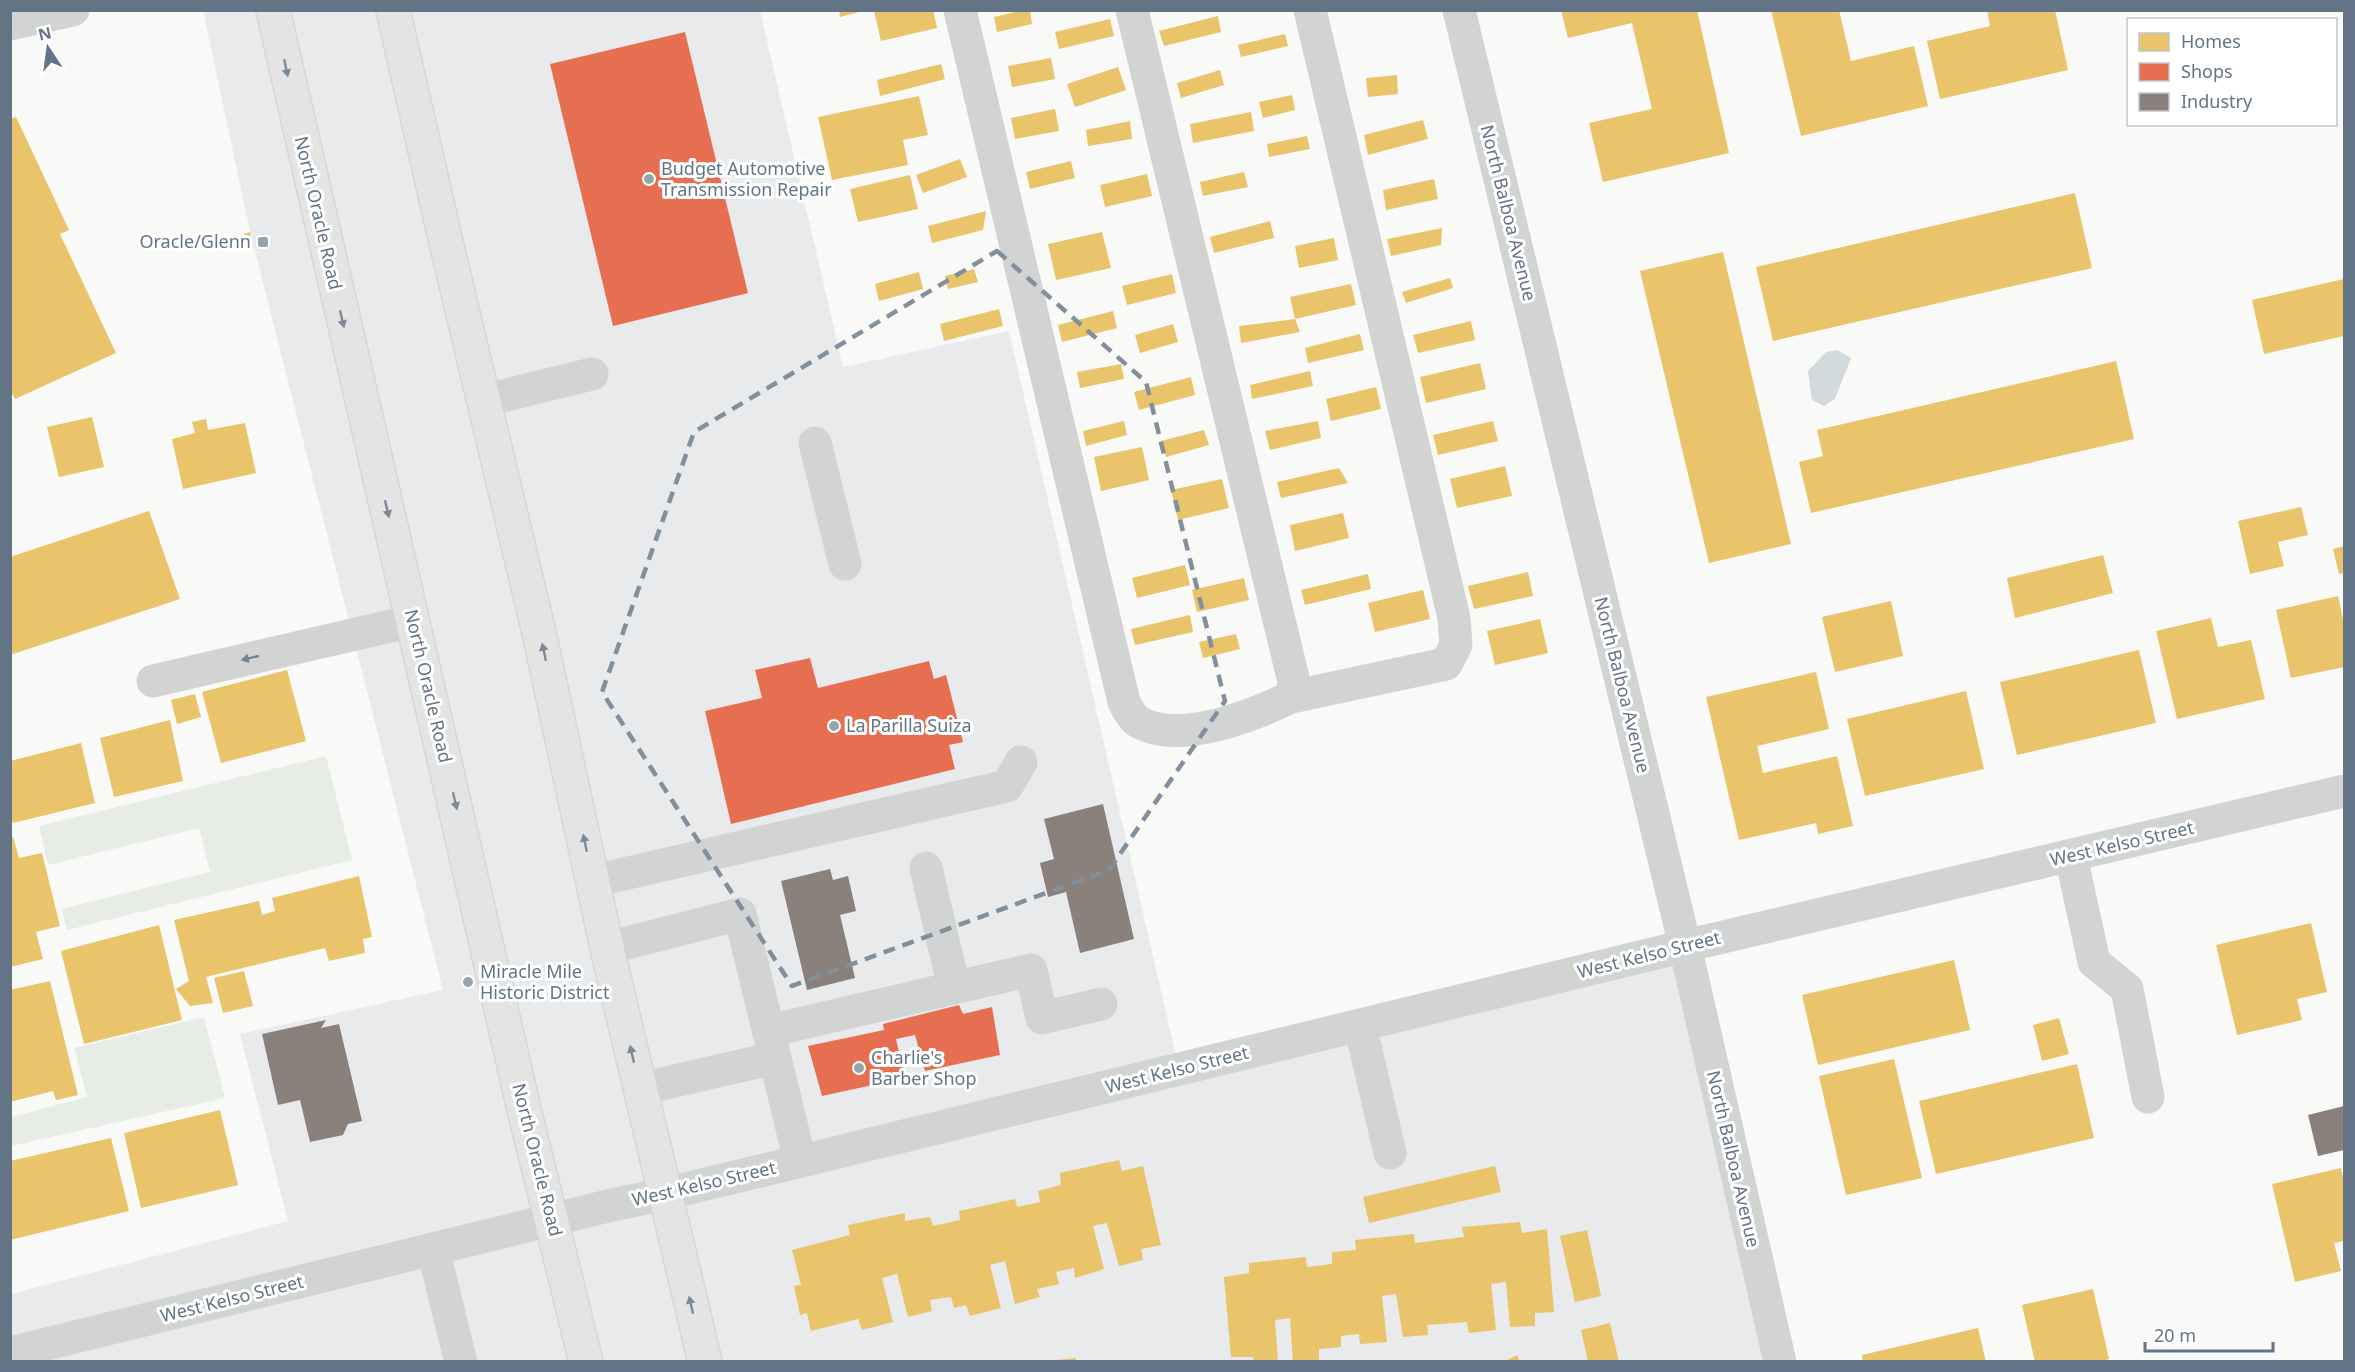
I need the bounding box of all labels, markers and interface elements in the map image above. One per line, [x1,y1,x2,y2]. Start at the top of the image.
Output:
north arrow [18,18,78,78]
legend [2127,18,2337,126]
text: N [36,21,53,46]
text: Homes [2181,29,2241,53]
one-way arrow [282,58,291,77]
text: Shops [2181,59,2233,83]
text: Industry [2181,89,2253,113]
street label: North Balboa Avenue [1475,122,1542,303]
street label: North Oracle Road [290,134,348,292]
place label: Budget Automotive Transmission Repair [661,156,832,201]
marker: Budget Automotive Transmission Repair [642,172,656,186]
place label: Oracle/Glenn [139,229,251,253]
marker: Oracle/Glenn [256,235,270,249]
one-way arrow [338,310,348,329]
one-way arrow [382,500,392,518]
street label: North Balboa Avenue [1589,594,1656,775]
street label: North Oracle Road [400,607,458,765]
one-way arrow [538,643,548,661]
one-way arrow [240,654,259,663]
place label: La Parilla Suiza [846,713,972,737]
marker: La Parilla Suiza [827,719,841,733]
one-way arrow [450,792,460,811]
street label: West Kelso Street [2048,815,2196,871]
one-way arrow [580,833,589,852]
street label: West Kelso Street [1575,925,1723,983]
place label: Miracle Mile Historic District [480,959,610,1004]
marker: Miracle Mile Historic District [461,975,475,989]
street label: West Kelso Street [1103,1040,1251,1098]
one-way arrow [626,1044,636,1063]
place label: Charlie's Barber Shop [871,1045,977,1090]
marker: Charlie's Barber Shop [852,1061,866,1075]
street label: North Balboa Avenue [1702,1068,1766,1250]
street label: North Oracle Road [507,1081,569,1239]
street label: West Kelso Street [630,1155,778,1211]
street label: West Kelso Street [158,1269,306,1327]
one-way arrow [686,1295,695,1314]
scale bar [2145,1315,2272,1353]
text: 20 m [2154,1323,2196,1347]

